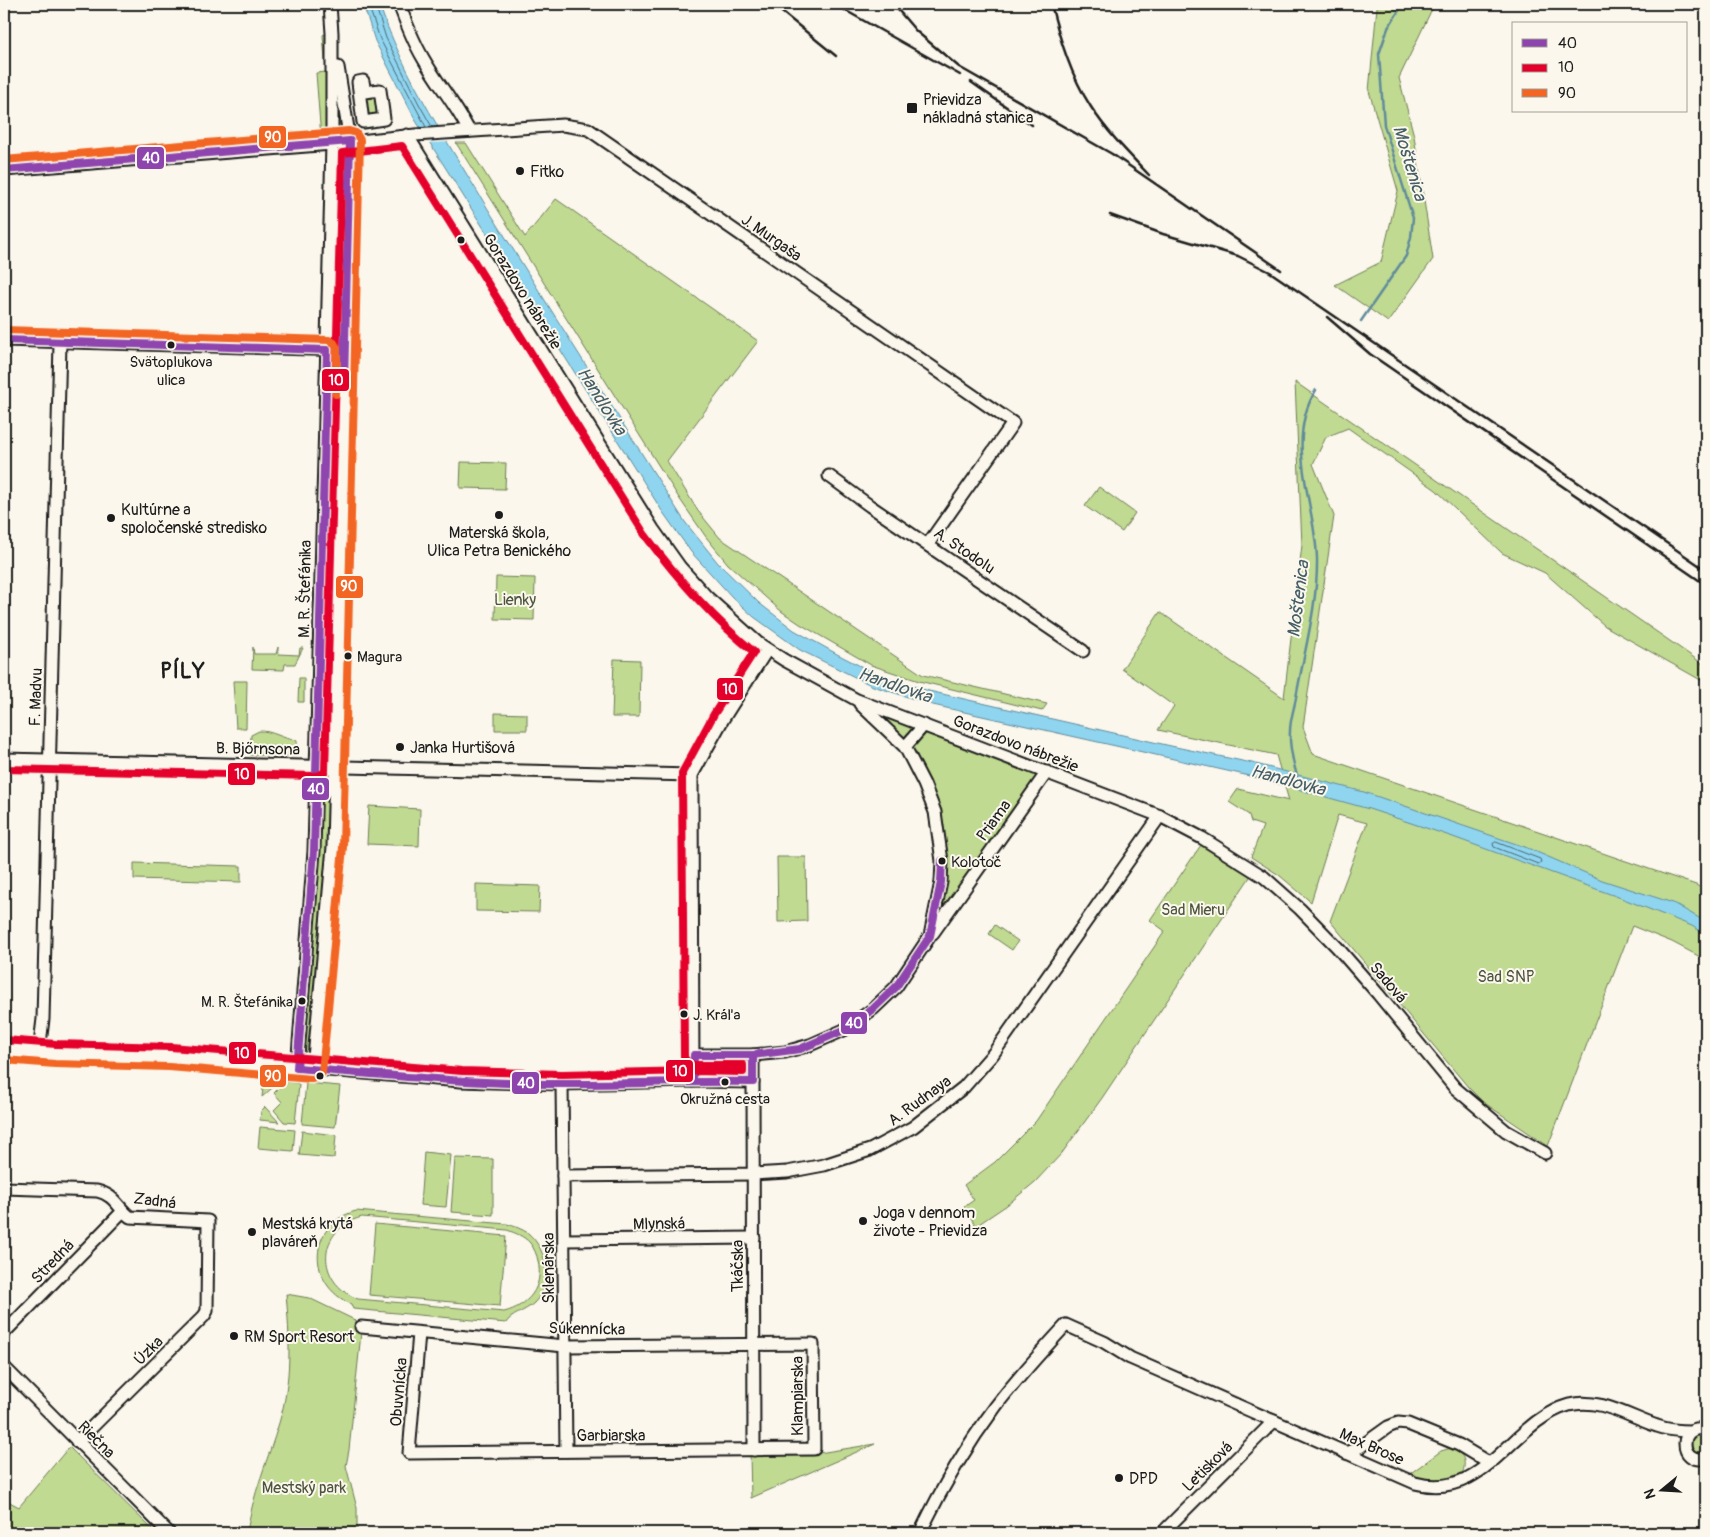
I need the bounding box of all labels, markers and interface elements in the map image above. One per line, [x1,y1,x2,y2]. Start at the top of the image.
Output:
legend [1512,22,1688,112]
text: 40 [1558,34,1577,53]
text: 10 [1558,58,1574,77]
text: 90 [1558,84,1576,103]
place label: Prievidza nákladná stanica [923,90,1033,128]
marker: Prievidza nákladná stanica [905,101,919,115]
water label: Moštenica [1387,123,1432,205]
line badge: 90 [258,125,287,149]
text: 90 [265,129,282,146]
line badge: 40 [136,146,165,170]
text: 40 [142,150,160,167]
place label: Fitko [530,162,565,182]
marker: Fitko [514,165,526,177]
street label: J. Murgaša [737,210,806,266]
street label: Gorazdovo nábrežie [478,230,566,353]
unlabelled marker [456,235,466,245]
marker: Svätoplukova ulica [166,340,176,350]
place label: Svätoplukova ulica [129,353,213,390]
water label: Handlovka [572,363,632,441]
line badge: 10 [321,368,350,392]
text: 10 [328,372,344,389]
place label: Kultúrne a spoločenské stredisko [121,500,267,538]
marker: Materská škola, Ulica Petra Benického [493,509,505,521]
marker: Kultúrne a spoločenské stredisko [105,512,117,524]
place label: Materská škola, Ulica Petra Benického [427,523,571,561]
street label: A. Stodolu [930,523,999,579]
street label: M. R. Štefánika [293,540,316,638]
water label: Moštenica [1282,558,1315,639]
line badge: 90 [335,575,364,599]
text: 90 [341,578,358,595]
park label: Lienky [494,590,536,610]
place label: Magura [357,648,402,667]
marker: Magura [343,651,353,661]
district label: PÍLY [160,657,206,685]
water label: Handlovka [855,662,936,709]
street label: F. Madvu [25,667,47,727]
line badge: 10 [716,677,744,701]
text: 10 [722,681,738,698]
street label: Gorazdovo nábrežie [950,711,1081,777]
street label: B. Bjőrnsona [216,738,300,760]
place label: Janka Hurtišová [410,738,515,758]
marker: Janka Hurtišová [394,741,406,753]
water label: Handlovka [1248,760,1329,802]
line badge: 10 [227,762,256,786]
text: 10 [234,766,250,783]
line badge: 40 [301,777,330,801]
text: 40 [307,781,325,798]
street label: Priama [972,796,1015,845]
place label: Kolotoč [951,853,1002,872]
marker: Kolotoč [937,856,947,866]
park label: Sad Mieru [1161,900,1225,920]
street label: Sadová [1365,958,1411,1007]
park label: Sad SNP [1477,967,1535,987]
place label: M. R. Štefánika [201,993,293,1012]
marker: M. R. Štefánika [297,996,307,1006]
place label: J. Kráľa [693,1006,740,1025]
marker: J. Kráľa [679,1009,689,1019]
line badge: 40 [840,1011,868,1035]
text: 40 [845,1015,863,1032]
line badge: 10 [228,1041,257,1065]
text: 10 [234,1045,250,1062]
line badge: 10 [665,1059,694,1083]
text: 10 [672,1063,688,1080]
line badge: 90 [259,1064,287,1088]
text: 90 [265,1068,282,1085]
unlabelled marker [315,1071,325,1081]
line badge: 40 [511,1071,540,1095]
street label: A. Rudnaya [884,1071,955,1130]
text: 40 [517,1075,535,1092]
marker: Okružná cesta [720,1077,730,1087]
place label: Okružná cesta [680,1090,770,1109]
street label: Zadná [132,1188,177,1214]
place label: Joga v dennom živote - Prievidza [873,1203,987,1241]
place label: Mestská krytá plaváreň [262,1214,353,1252]
street label: Mlynská [633,1214,685,1234]
marker: Joga v dennom živote - Prievidza [857,1215,869,1227]
marker: Mestská krytá plaváreň [246,1226,258,1238]
street label: Sklenárska [539,1233,559,1303]
street label: Stredná [27,1236,78,1288]
street label: Tkáčska [728,1240,748,1292]
street label: Súkennícka [548,1318,626,1340]
place label: RM Sport Resort [244,1327,355,1347]
marker: RM Sport Resort [228,1330,240,1342]
street label: Úzka [130,1332,167,1369]
street label: Klampiarska [788,1356,808,1436]
street label: Obuvnícka [386,1357,412,1427]
street label: Riečna [73,1417,119,1463]
street label: Max Brose [1336,1424,1407,1470]
street label: Garbiarska [577,1426,645,1446]
street label: Letisková [1178,1437,1237,1496]
north arrow [1638,1464,1688,1514]
place label: DPD [1129,1469,1158,1489]
marker: DPD [1113,1472,1125,1484]
park label: Mestský park [262,1478,347,1498]
text: N [1641,1487,1660,1501]

